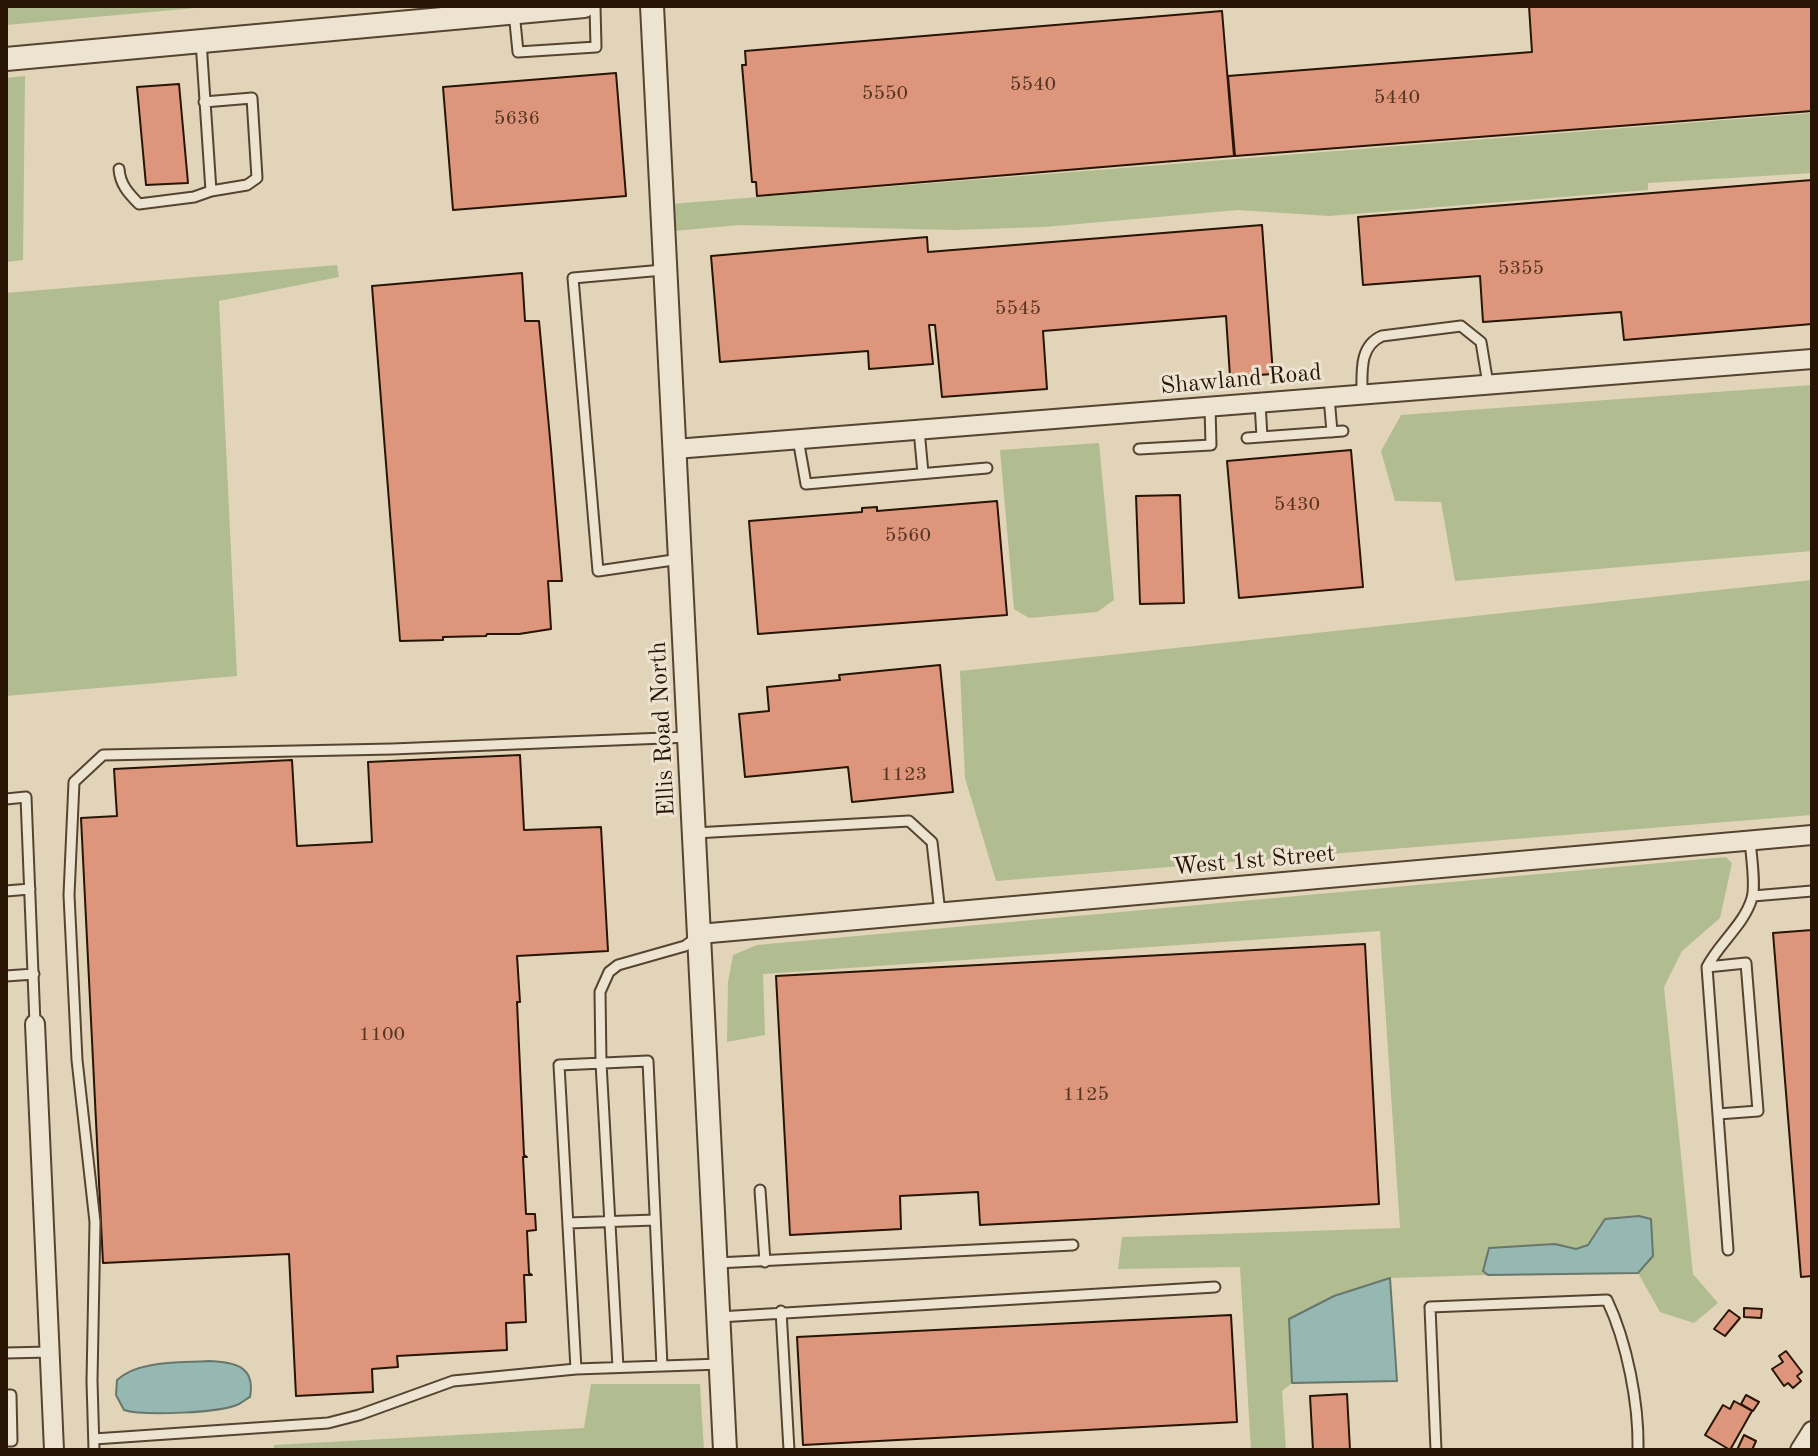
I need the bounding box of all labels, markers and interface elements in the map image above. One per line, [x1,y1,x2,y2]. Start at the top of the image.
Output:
house number: 5540 [1010,73,1056,97]
house number: 5550 [862,82,908,106]
house number: 5440 [1374,86,1420,110]
house number: 5636 [494,107,540,131]
house number: 5355 [1498,257,1544,281]
house number: 5545 [995,297,1041,321]
street label: Shawland Road [1159,359,1323,401]
house number: 5430 [1274,493,1320,517]
house number: 5560 [885,524,931,548]
street label: Ellis Road North [644,641,682,817]
house number: 1123 [881,763,927,787]
street label: West 1st Street [1172,840,1336,882]
house number: 1100 [359,1023,405,1047]
house number: 1125 [1063,1083,1109,1107]

